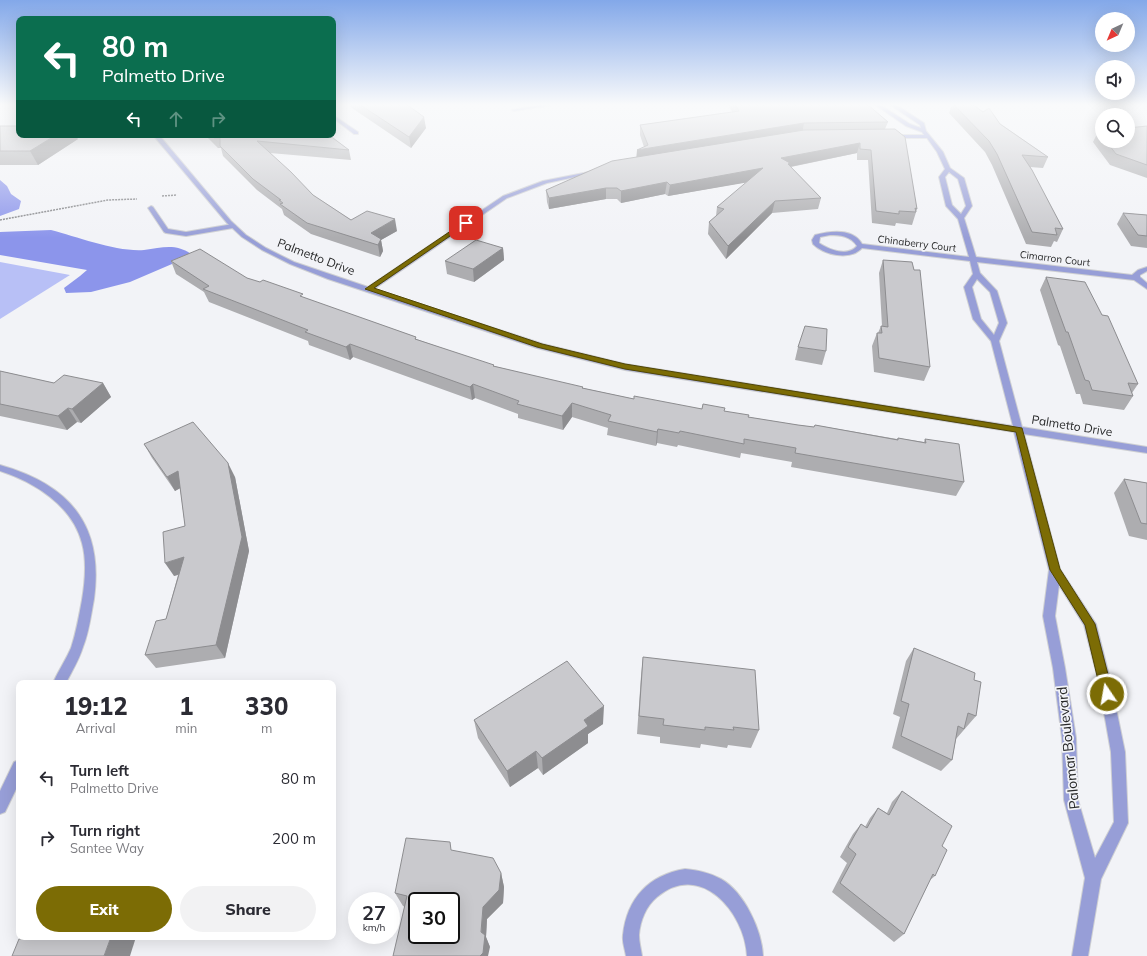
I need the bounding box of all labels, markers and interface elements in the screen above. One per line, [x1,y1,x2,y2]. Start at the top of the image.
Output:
north arrow [1095,12,1135,52]
map controls [1095,12,1135,148]
text: 80 m [102,29,168,64]
icon: left [36,32,88,84]
button: sound [1095,60,1135,100]
text: Palmetto Drive [102,64,225,87]
icon: left [123,108,145,130]
icon: ahead [165,108,187,130]
icon: right [207,108,229,130]
button: search [1095,108,1135,148]
pin [449,206,483,240]
icon: arrive [455,212,477,234]
street label: Chinaberry Court [877,232,958,255]
street label: Palmetto Drive [275,235,357,278]
street label: Cimarron Court [1019,248,1091,269]
street label: Palmetto Drive [1031,412,1114,439]
position arrow [1086,673,1128,715]
street label: Palomar Boulevard [1053,686,1083,810]
text: 19:12 [64,691,128,721]
text: 1 [179,691,194,721]
text: 330 [245,691,288,721]
text: Arrival [76,720,116,736]
text: min [175,720,197,736]
text: m [261,720,272,736]
text: Turn left [70,761,129,780]
icon: left [36,767,58,789]
text: 80 m [281,769,316,788]
text: Palmetto Drive [70,780,159,796]
text: Turn right [70,821,140,840]
icon: right [36,827,58,849]
text: 200 m [272,829,316,848]
text: Santee Way [70,840,144,856]
button: Exit [36,886,172,932]
button: Share [180,886,316,932]
speed limit sign: 30 [408,892,460,944]
text: 27 [362,900,386,925]
text: km/h [363,921,385,934]

